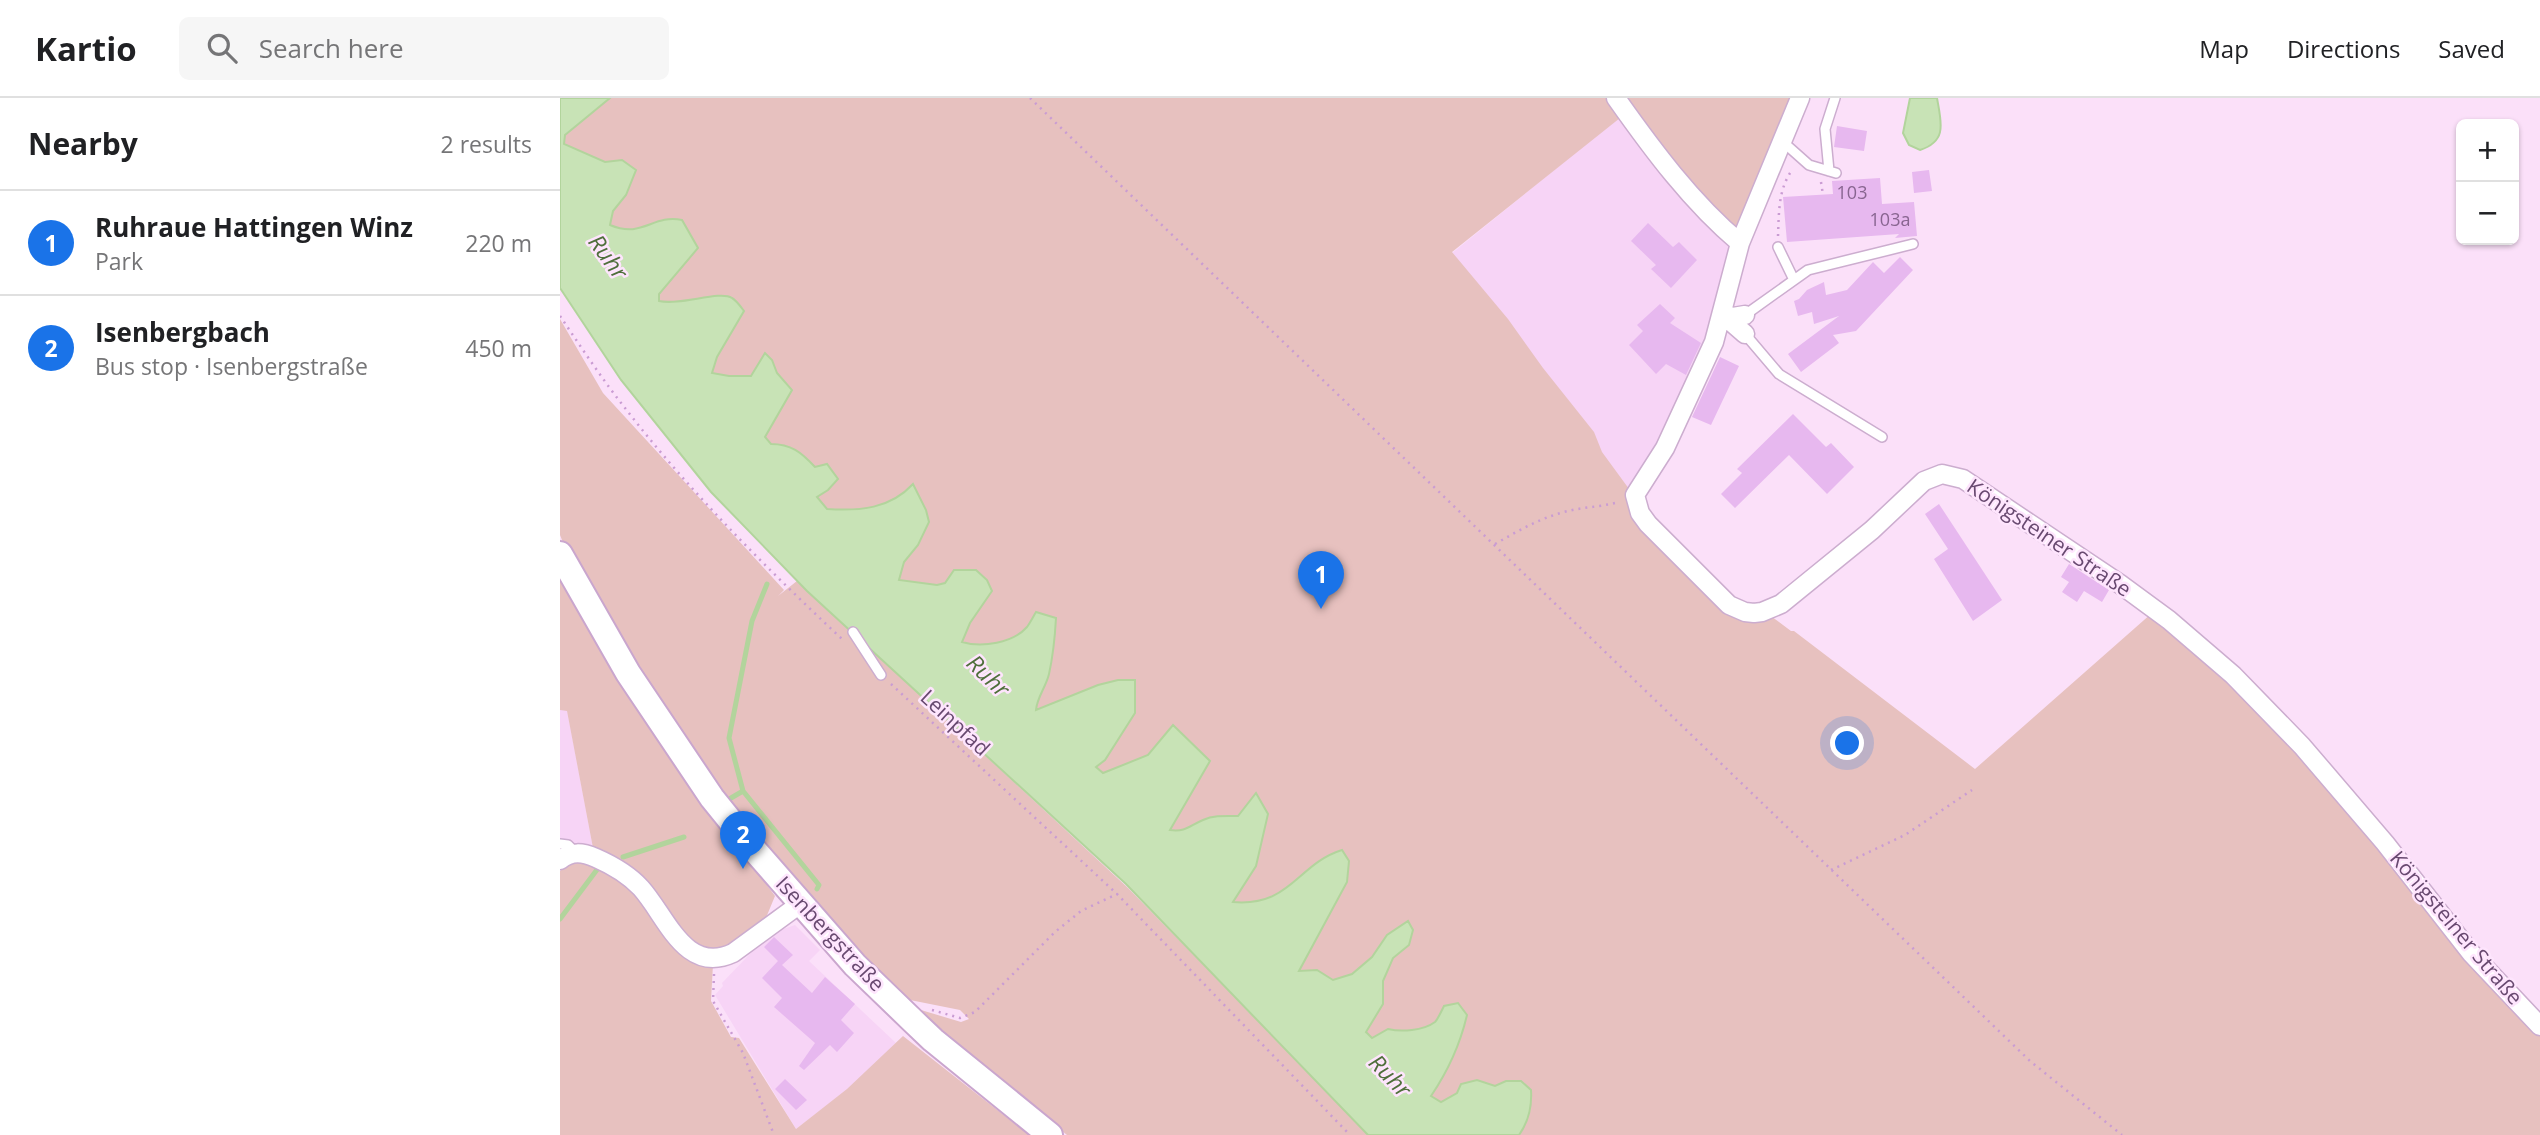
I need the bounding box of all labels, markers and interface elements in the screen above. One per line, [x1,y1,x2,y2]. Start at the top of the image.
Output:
search box [179,17,669,80]
text: Kartio [35,26,137,71]
icon: search [203,29,241,67]
text: Search here [259,30,404,66]
text: Map [2199,32,2249,65]
text: Directions [2287,32,2400,65]
text: Saved [2438,32,2505,65]
map controls [2456,119,2519,245]
button: + [2456,119,2519,182]
text: Nearby [28,123,138,164]
text: 2 results [441,128,532,160]
house number: 103 [1837,180,1867,204]
button: − [2456,182,2519,245]
house number: 103a [1870,207,1910,231]
text: Ruhraue Hattingen Winz [95,209,413,245]
text: 1 [44,227,58,259]
text: 220 m [465,227,532,259]
water label: Ruhr [582,227,637,286]
text: Park [95,245,143,277]
text: Isenbergbach [95,314,270,350]
text: 2 [44,332,58,364]
text: 450 m [465,332,532,364]
text: Bus stop · Isenbergstraße [95,350,368,382]
street label: Königsteiner Straße [1962,472,2137,603]
pin: 1 [1298,551,1344,609]
water label: Ruhr [960,647,1018,704]
street label: Leinpfad [915,683,996,762]
your location [1830,726,1864,760]
pin: 2 [720,811,766,869]
street label: Königsteiner Straße [2384,845,2529,1010]
street label: Isenbergstraße [770,870,891,997]
water label: Ruhr [1362,1047,1420,1105]

